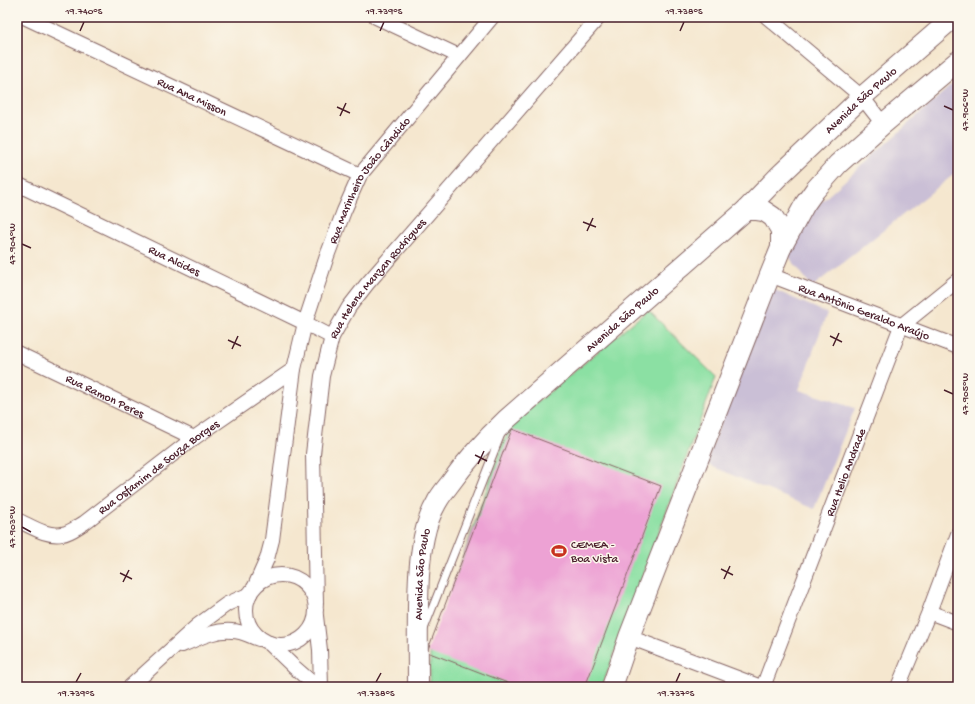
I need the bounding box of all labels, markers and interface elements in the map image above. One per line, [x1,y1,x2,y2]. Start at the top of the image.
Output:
text: 19.740°S [65,6,103,18]
text: 19.739°S [365,6,403,18]
text: 19.738°S [664,6,703,18]
street label: Avenida São Paulo [823,65,900,138]
street label: Rua Ana Misson [154,76,229,120]
text: 47.906°W [960,89,972,131]
street label: Rua Marinheiro João Cândido [327,115,414,246]
street label: Rua Helena Manzan Rodrigues [327,216,430,342]
text: 47.904°W [7,223,19,265]
street label: Rua Alcides [146,243,202,280]
street label: Rua Antônio Geraldo Araújo [796,281,931,344]
street label: Avenida São Paulo [584,284,662,356]
street label: Rua Ramon Peres [63,372,147,422]
text: 47.905°W [960,372,972,415]
street label: Rua Osfamim de Souza Borges [96,417,223,518]
street label: Rua Helio Andrade [824,426,870,519]
text: 47.903°W [7,506,19,548]
street label: Avenida São Paulo [413,527,435,620]
place label: CEMEA - Boa Vista [570,539,618,567]
sports icon: CEMEA - Boa Vista [550,542,568,560]
text: 19.739°S [57,688,95,700]
text: 19.738°S [356,688,395,700]
text: 19.737°S [657,688,695,700]

